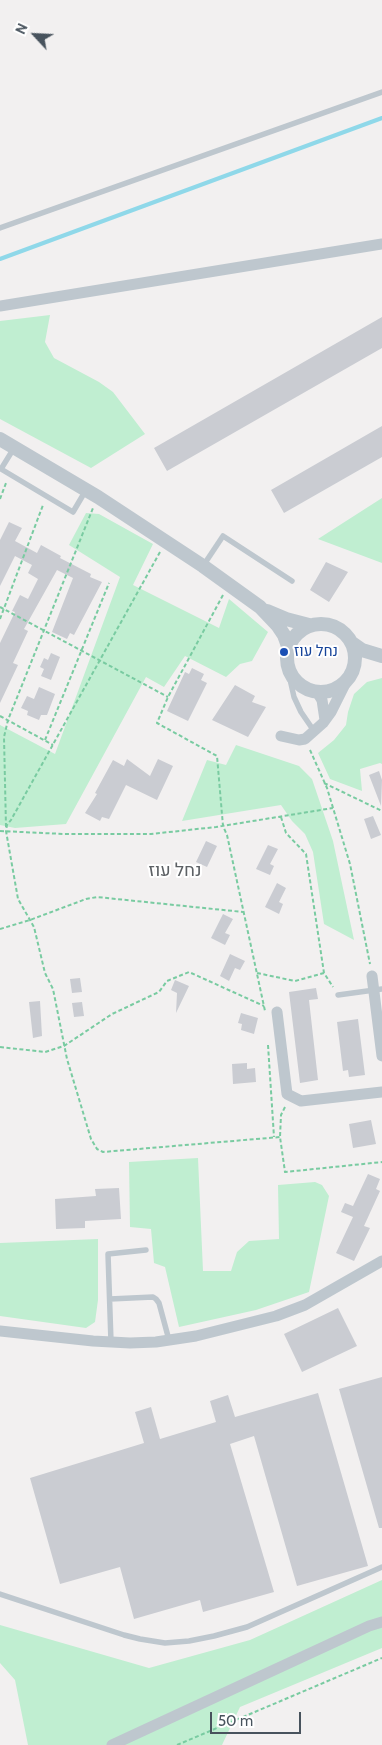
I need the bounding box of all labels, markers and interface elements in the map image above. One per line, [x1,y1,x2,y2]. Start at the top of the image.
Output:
north arrow [10,10,60,60]
text: N [11,20,32,37]
place label: נחל עוז [294,643,338,661]
marker: נחל עוז [278,646,290,658]
district label: נחל עוז [149,860,201,882]
scale bar [212,1702,303,1734]
text: 50 m [218,1712,253,1730]

